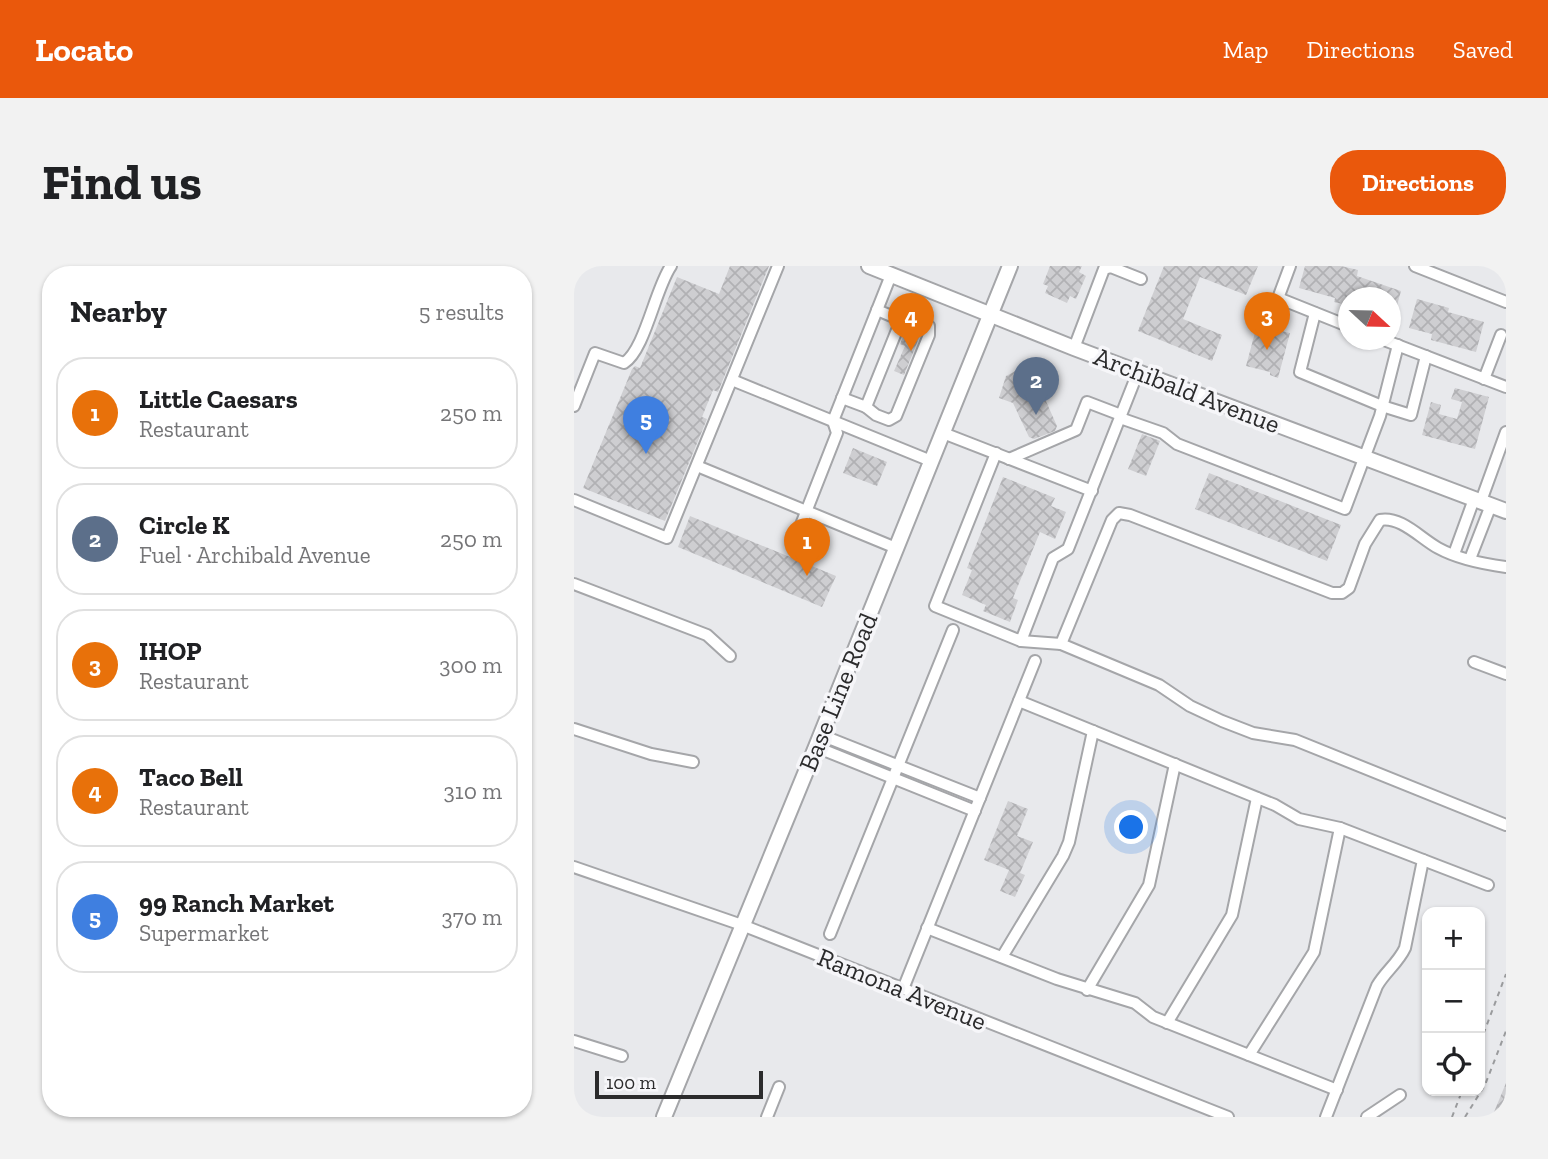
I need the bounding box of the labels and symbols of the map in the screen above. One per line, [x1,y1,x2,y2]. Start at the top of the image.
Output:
north arrow [1338,287,1401,350]
pin: 3 [1244,292,1290,350]
pin: 4 [888,293,934,351]
street label: Archibald Avenue [1089,340,1285,440]
pin: 2 [1013,357,1059,415]
pin: 5 [623,396,669,454]
pin: 1 [784,518,830,576]
street label: Base Line Road [792,608,884,776]
your location [1114,810,1148,844]
street label: Ramona Avenue [813,941,991,1037]
scale bar [595,1068,763,1100]

